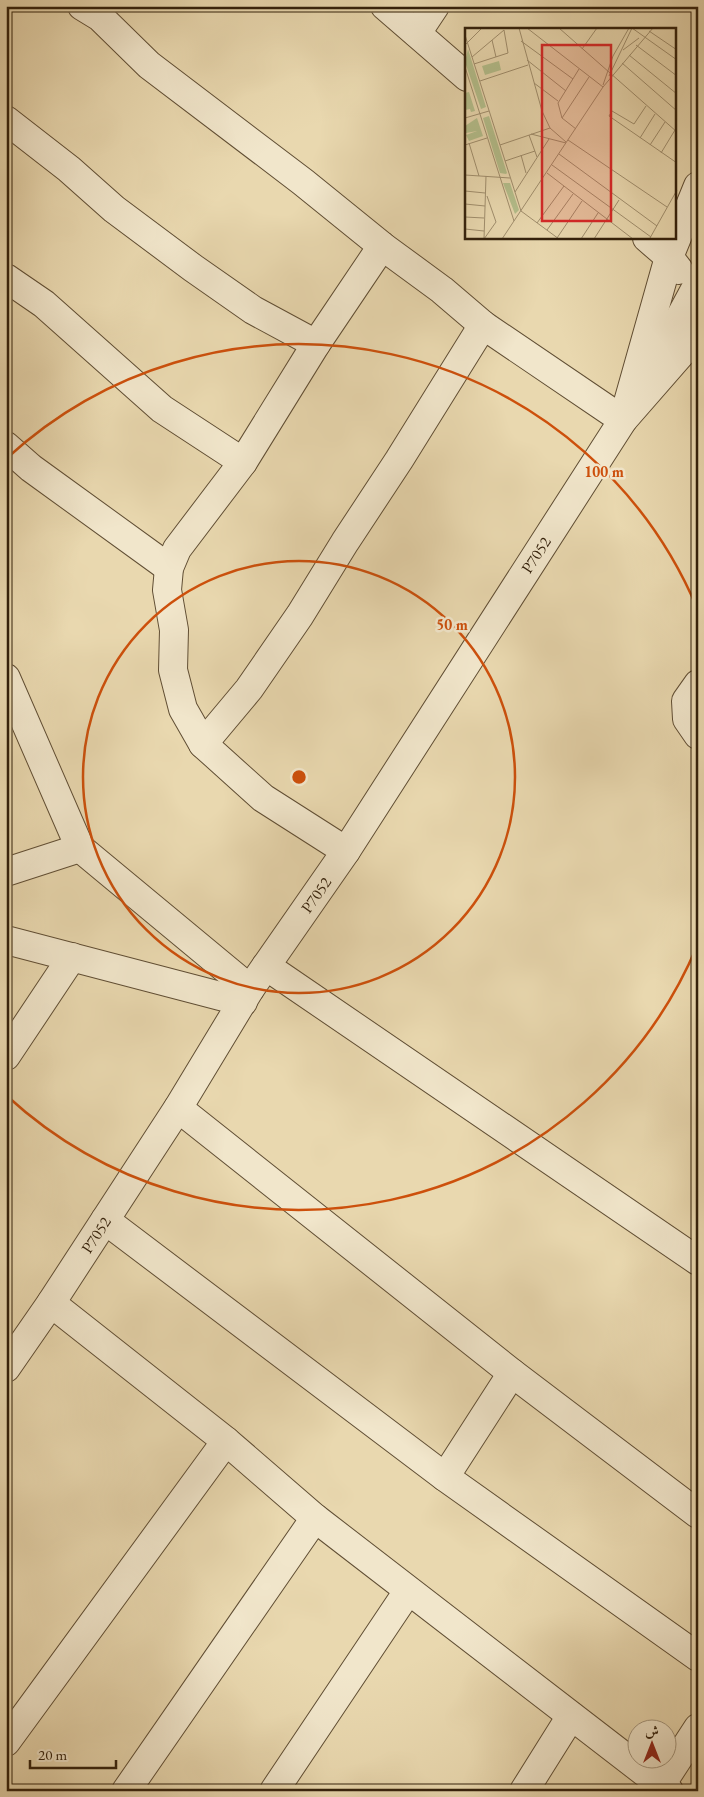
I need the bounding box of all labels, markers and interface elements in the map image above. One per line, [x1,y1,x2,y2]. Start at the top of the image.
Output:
inset map [465,28,676,239]
text: 100 m [584,462,624,481]
street label: P7052 [516,532,556,577]
text: 50 m [436,615,468,634]
centre of rings [290,768,308,786]
street label: P7052 [296,873,336,917]
street label: P7052 [76,1212,116,1257]
north arrow [626,1720,676,1770]
text: ش [645,1722,659,1740]
scale bar [30,1737,116,1769]
text: 20 m [38,1745,67,1764]

